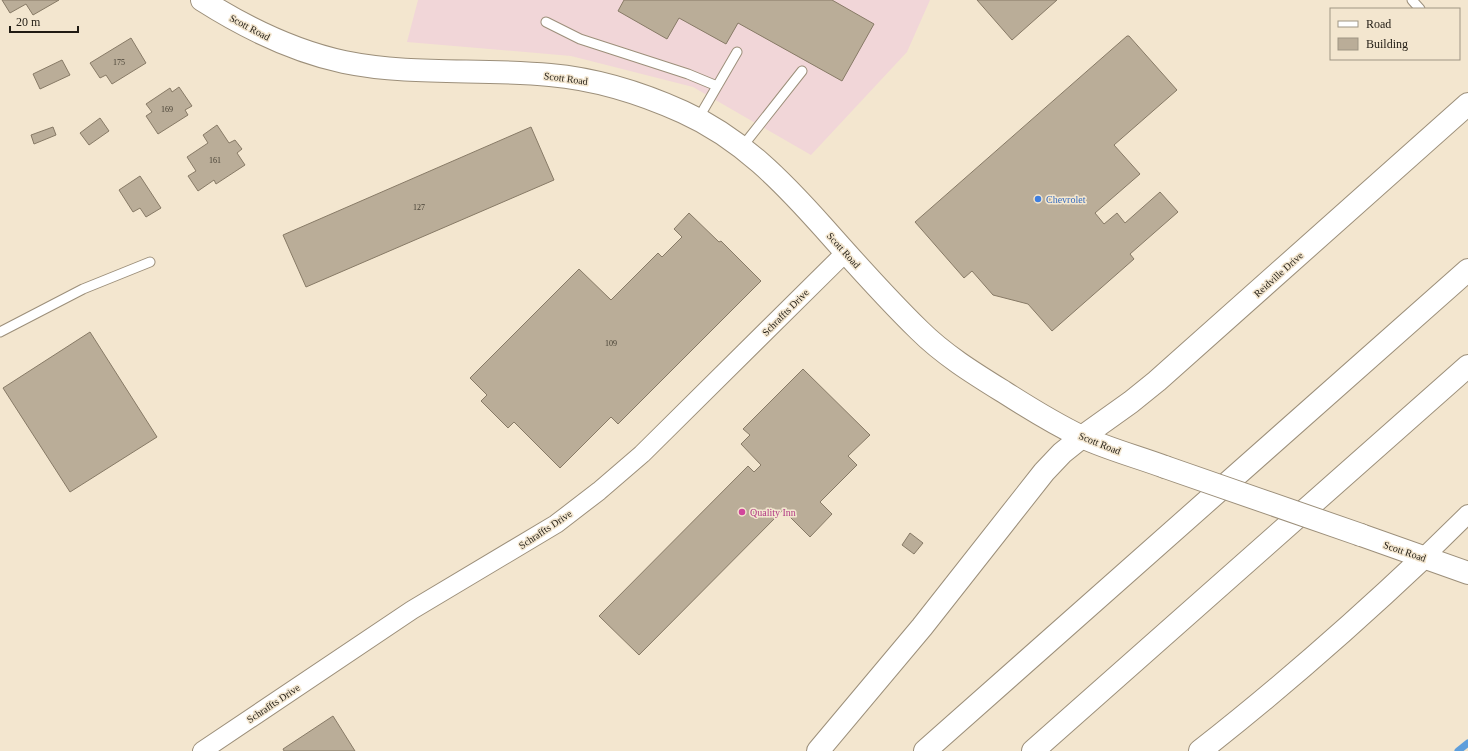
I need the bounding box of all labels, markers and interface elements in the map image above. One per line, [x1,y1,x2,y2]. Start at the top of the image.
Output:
scale bar [10,8,78,34]
legend [1330,8,1460,60]
street label: Scott Road [228,12,272,43]
text: 20 m [16,15,41,29]
text: Road [1366,17,1391,31]
text: Building [1366,37,1408,51]
house number: 175 [113,58,125,67]
street label: Scott Road [543,70,589,87]
house number: 169 [161,105,173,114]
house number: 161 [209,156,221,165]
marker: Chevrolet [1033,194,1043,204]
place label: Chevrolet [1046,194,1086,205]
house number: 127 [413,203,425,212]
street label: Scott Road [825,230,862,270]
street label: Reidville Drive [1252,249,1305,299]
street label: Schraffts Drive [760,286,811,338]
house number: 109 [605,339,617,348]
street label: Scott Road [1077,430,1122,457]
street label: Schraffts Drive [517,507,574,551]
marker: Quality Inn [737,507,747,517]
place label: Quality Inn [750,507,796,518]
street label: Scott Road [1382,539,1428,564]
street label: Schraffts Drive [245,681,302,725]

